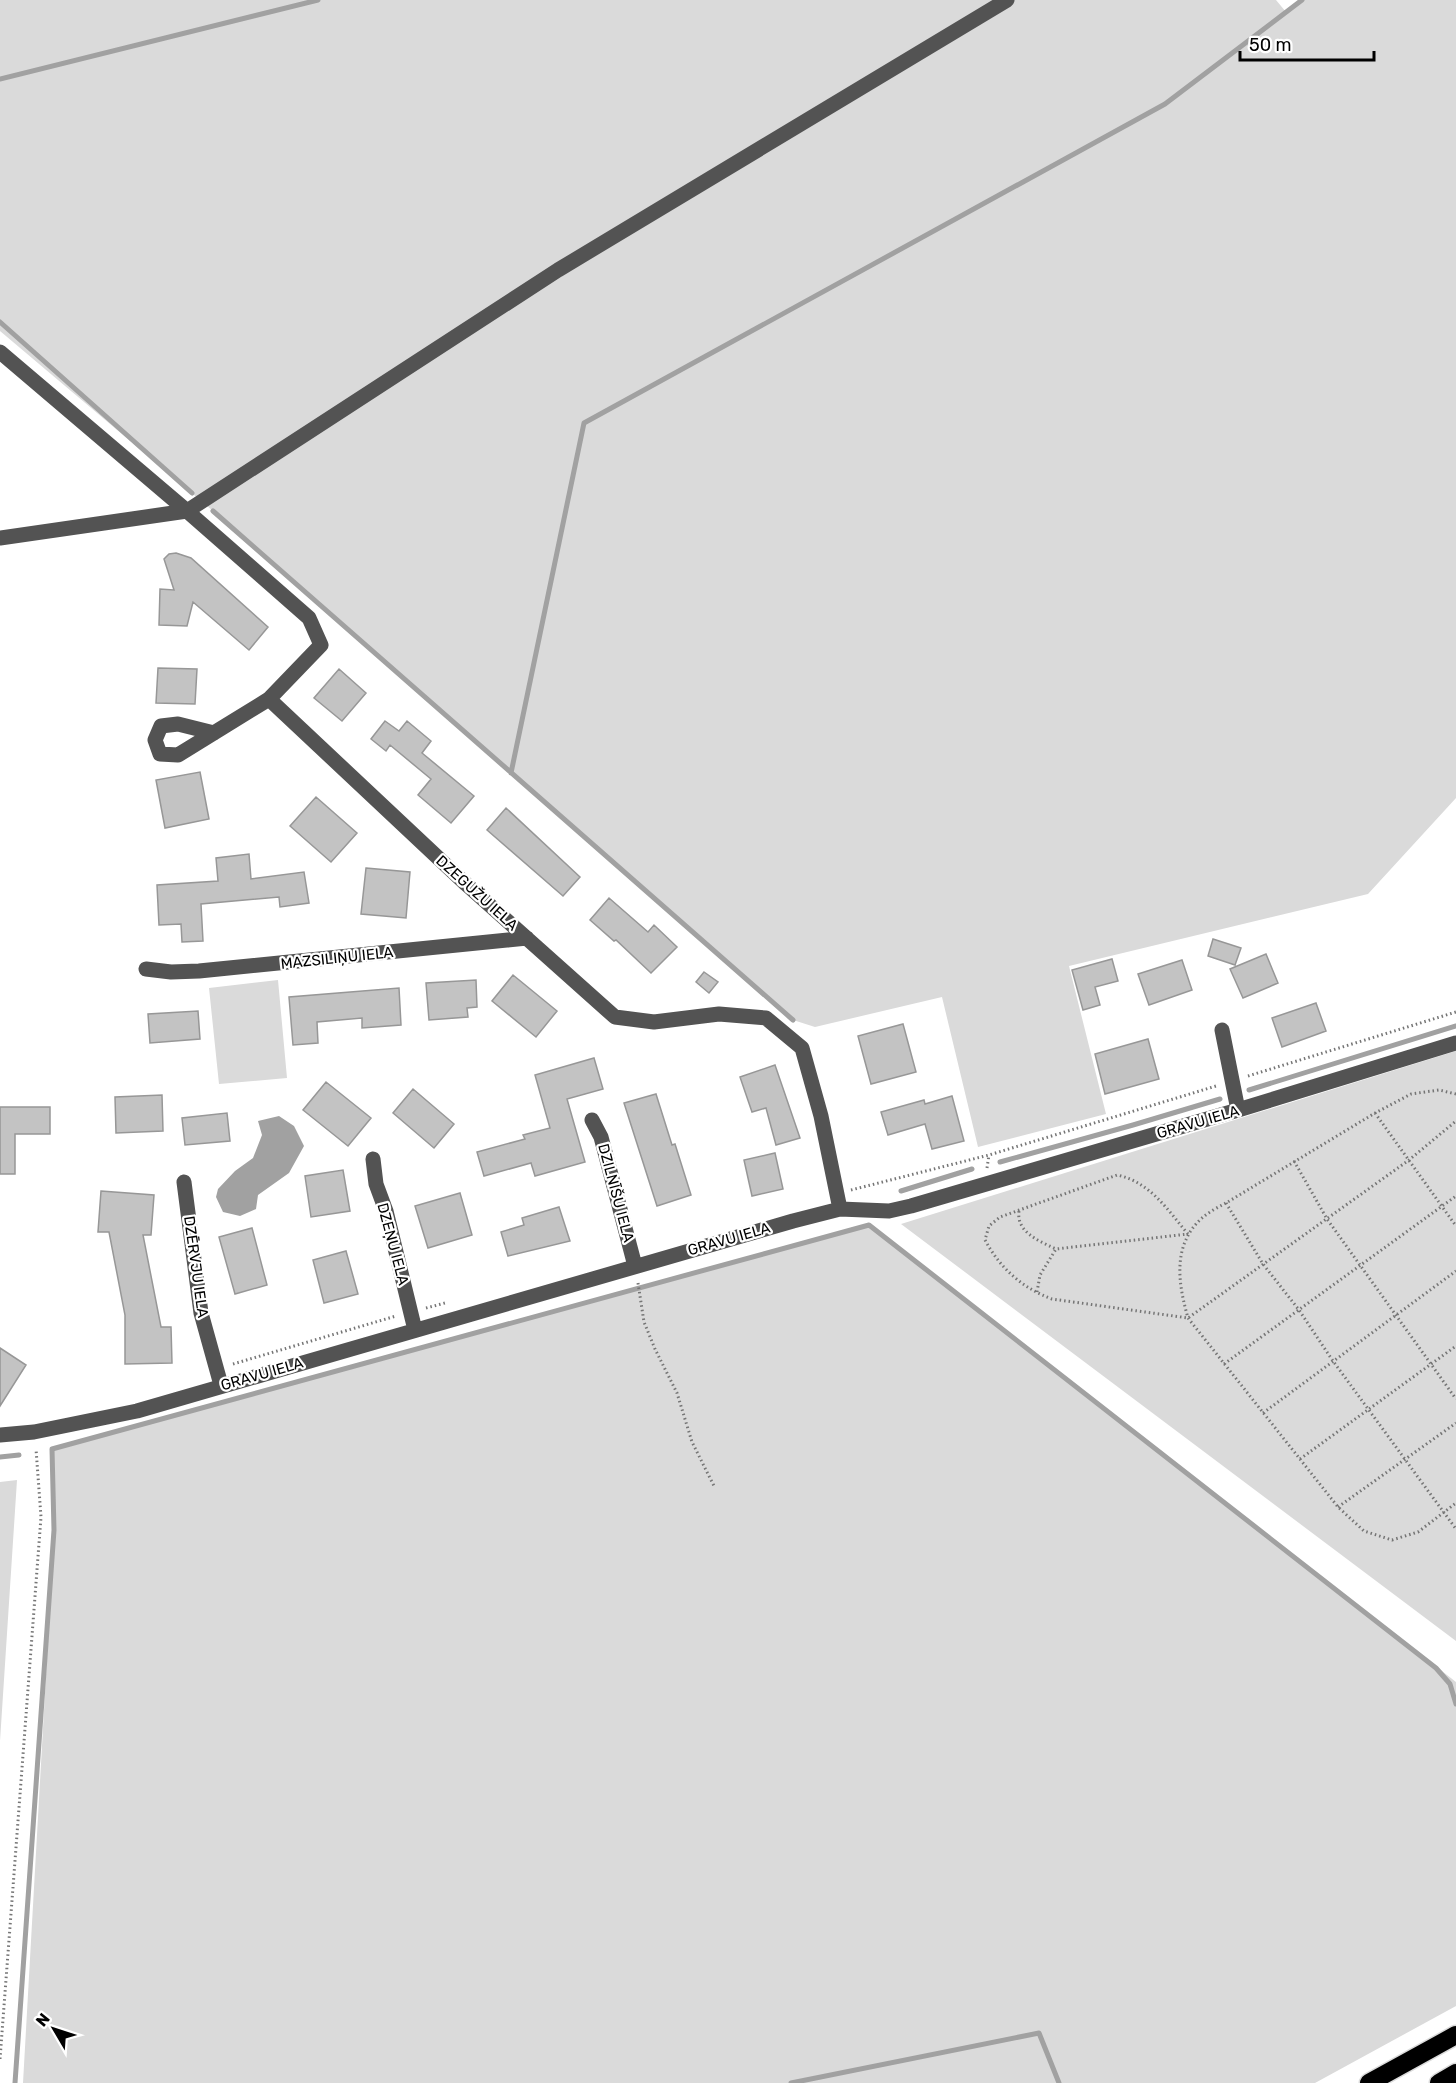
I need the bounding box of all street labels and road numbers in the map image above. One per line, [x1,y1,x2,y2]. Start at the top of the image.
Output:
street label: DZEGUŽU IELA [432,852,522,934]
street label: MAZSILIŅU IELA [280,943,394,973]
street label: GRAVU IELA [1155,1102,1241,1142]
street label: DZILNĪŠU IELA [594,1142,638,1244]
street label: DZEŅU IELA [373,1201,413,1287]
street label: DZĒRVJU IELA [180,1215,212,1319]
street label: GRAVU IELA [686,1219,772,1259]
street label: GRAVU IELA [219,1354,305,1394]

